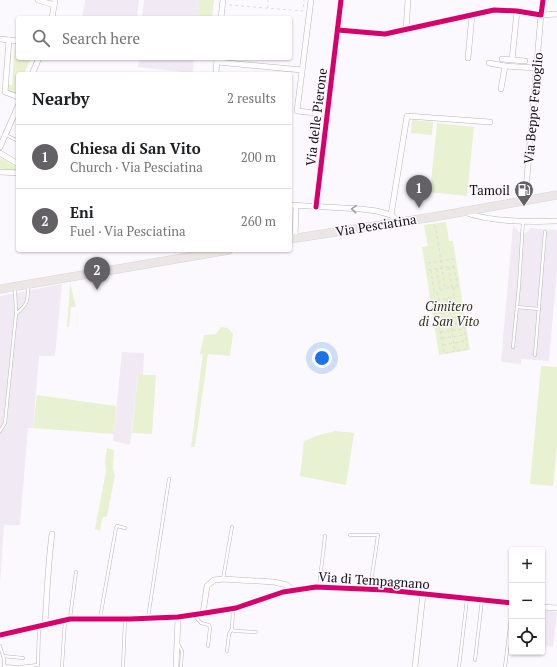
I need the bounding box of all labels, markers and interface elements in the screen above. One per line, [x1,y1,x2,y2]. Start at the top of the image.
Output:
search box [16,16,292,60]
icon: search [30,27,52,49]
text: Search here [62,28,140,48]
street label: Via Beppe Fenoglio [519,51,547,165]
street label: Via delle Pierone [301,67,331,167]
text: Nearby [32,87,90,110]
text: 2 results [227,89,276,107]
text: Chiesa di San Vito [70,138,201,158]
text: 1 [41,148,49,166]
text: 200 m [241,148,276,166]
text: Church · Via Pesciatina [70,158,203,176]
pin: 1 [406,175,432,208]
fuel station icon: Tamoil [513,179,535,207]
place label: Tamoil [470,181,510,199]
text: Eni [70,202,94,222]
one-way arrow [351,204,357,213]
street label: Via Pesciatina [334,210,418,240]
text: 2 [41,212,49,230]
text: 260 m [241,212,276,230]
text: Fuel · Via Pesciatina [70,222,186,240]
pin: 2 [84,257,110,290]
park label: Cimitero di San Vito [419,297,480,330]
your location [312,348,332,368]
map controls [509,547,545,655]
button: + [509,547,545,583]
street label: Via di Tempagnano [318,567,430,593]
button: − [509,583,545,619]
button: locate [509,619,545,655]

